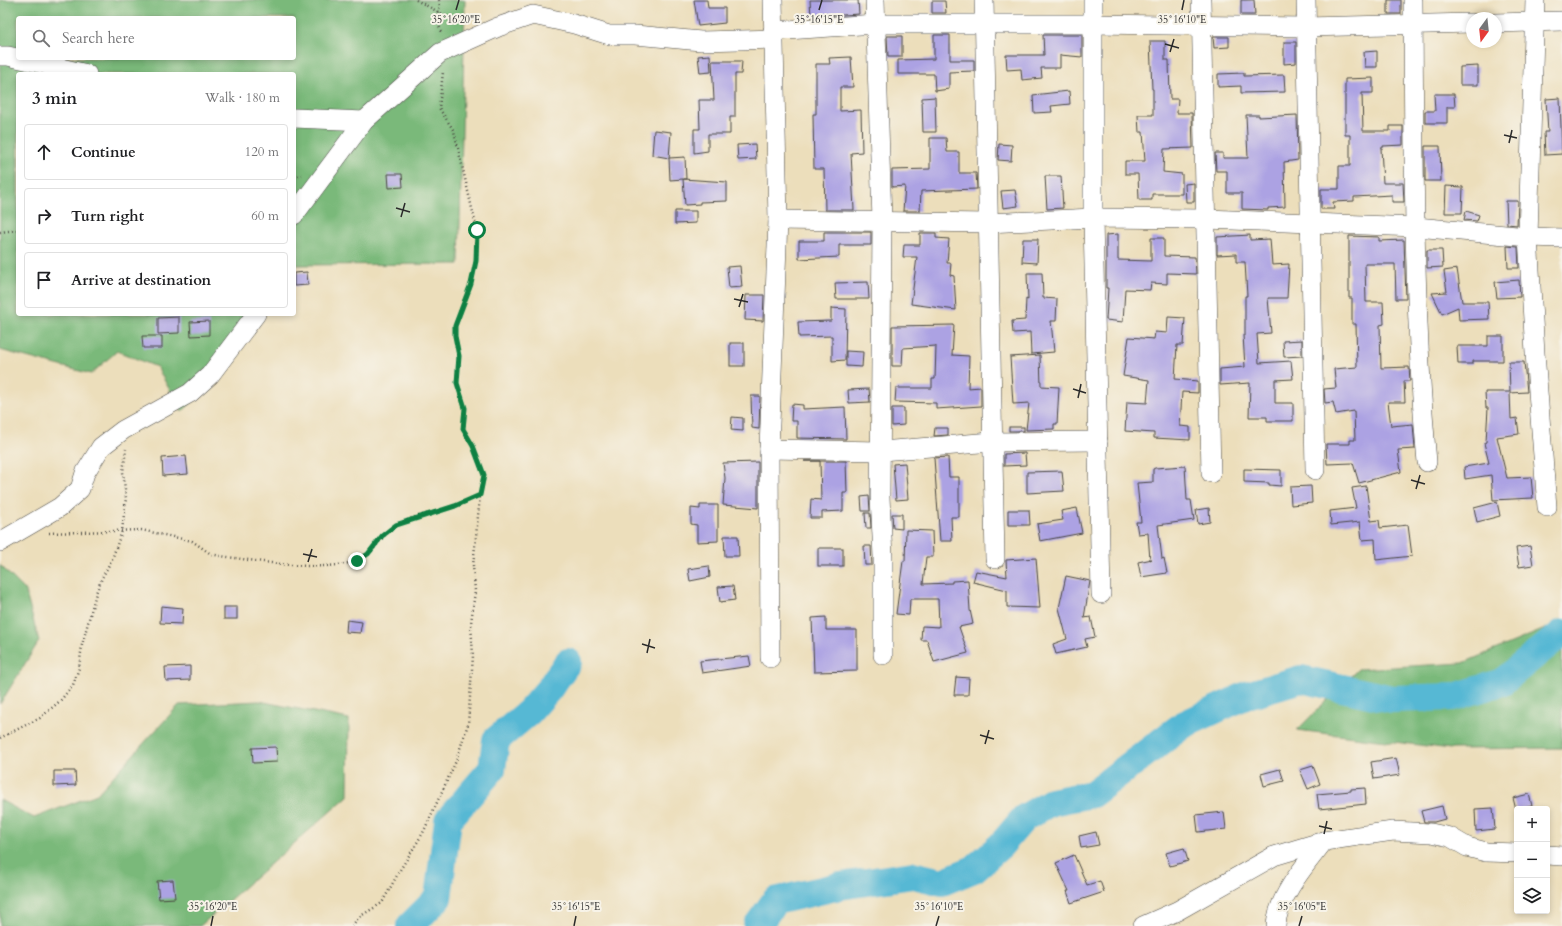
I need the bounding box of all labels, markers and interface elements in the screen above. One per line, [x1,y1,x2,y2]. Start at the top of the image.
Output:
north arrow [1466,12,1502,48]
text: 35°16'20"E [432,13,480,27]
text: 35°16'15"E [795,13,843,27]
text: 35°16'10"E [1158,13,1206,27]
search box [16,16,296,60]
icon: search [30,27,52,49]
text: Search here [62,28,135,48]
text: 3 min [32,87,77,110]
text: Walk · 180 m [205,89,280,107]
icon: ahead [33,141,55,163]
text: Continue [71,142,136,162]
text: 120 m [245,143,279,161]
icon: right [33,205,55,227]
text: Turn right [71,206,144,226]
text: 60 m [251,207,279,225]
route start [468,221,486,239]
icon: arrive [33,269,55,291]
text: Arrive at destination [71,270,211,290]
route end [348,552,366,570]
map controls [1514,806,1550,914]
button: + [1514,806,1550,842]
button: − [1514,842,1550,878]
button: layers [1514,878,1550,914]
text: 35°16'20"E [189,900,237,914]
text: 35°16'15"E [552,900,600,914]
text: 35°16'10"E [915,900,963,914]
text: 35°16'05"E [1278,900,1326,914]

